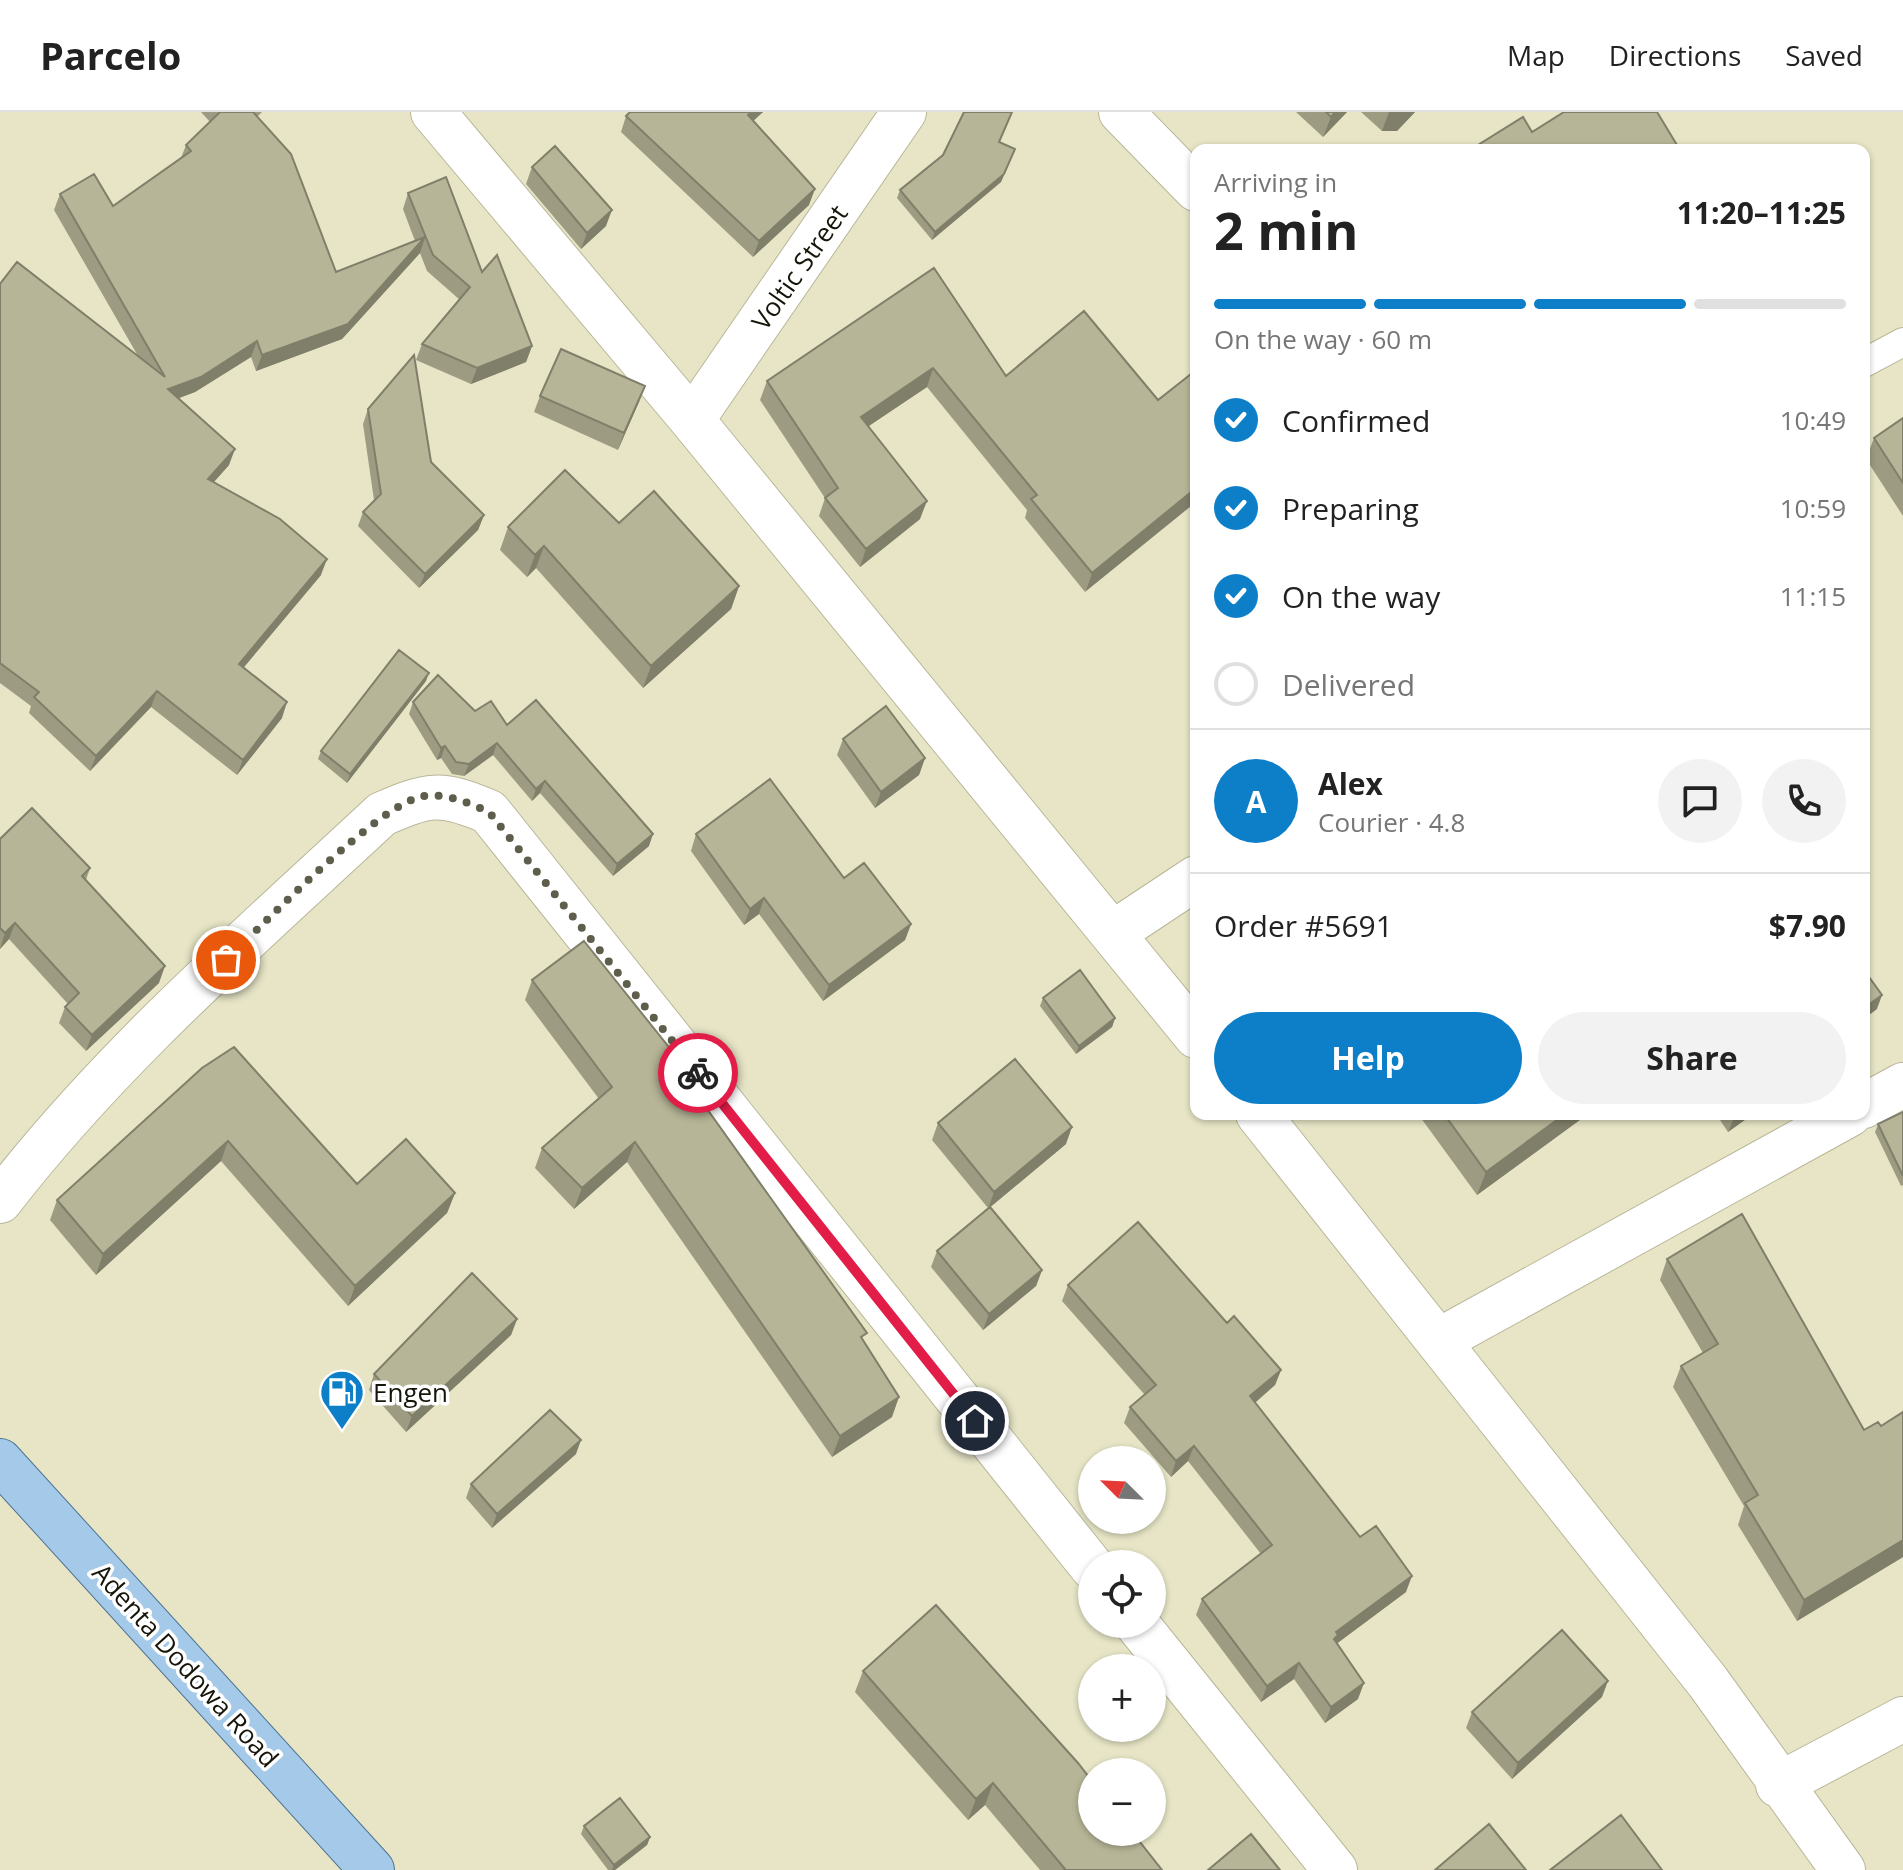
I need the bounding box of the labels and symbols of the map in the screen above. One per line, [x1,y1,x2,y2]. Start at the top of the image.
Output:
street label: Voltic Street [743,197,855,337]
pin [192,926,260,994]
courier [658,1033,738,1113]
fuel station icon: Engen [318,1368,366,1431]
place label: Engen [373,1374,448,1410]
pin [941,1387,1009,1455]
north arrow [1078,1446,1166,1534]
street label: Adenta Dodowa Road [85,1555,287,1775]

